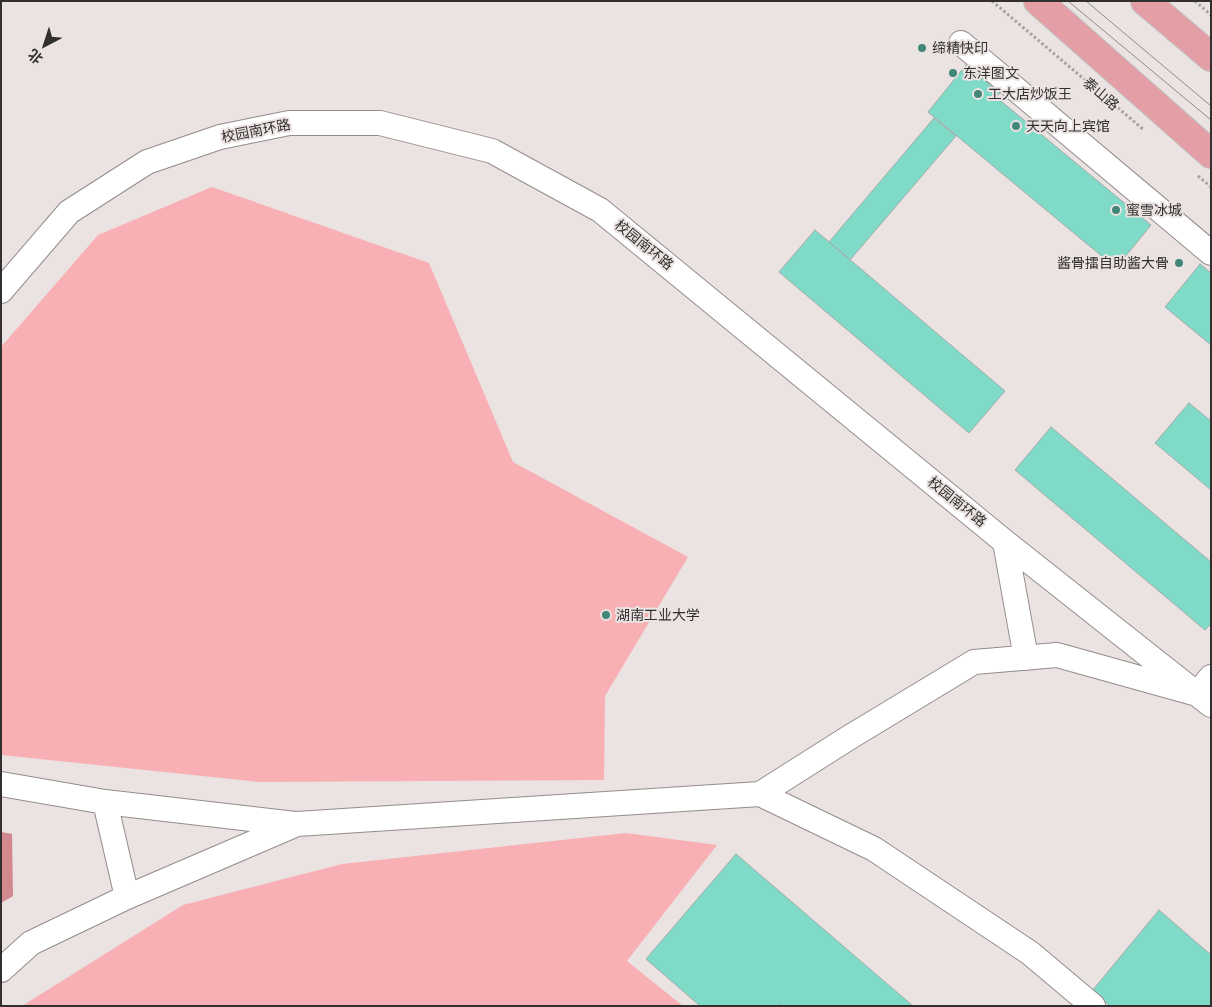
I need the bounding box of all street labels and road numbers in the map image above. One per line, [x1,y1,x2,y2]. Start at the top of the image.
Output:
street label: 泰山路 [1080,74,1122,114]
street label: 校园南环路 [220,116,292,146]
street label: 校园南环路 [612,216,676,274]
street label: 校园南环路 [925,473,989,531]

